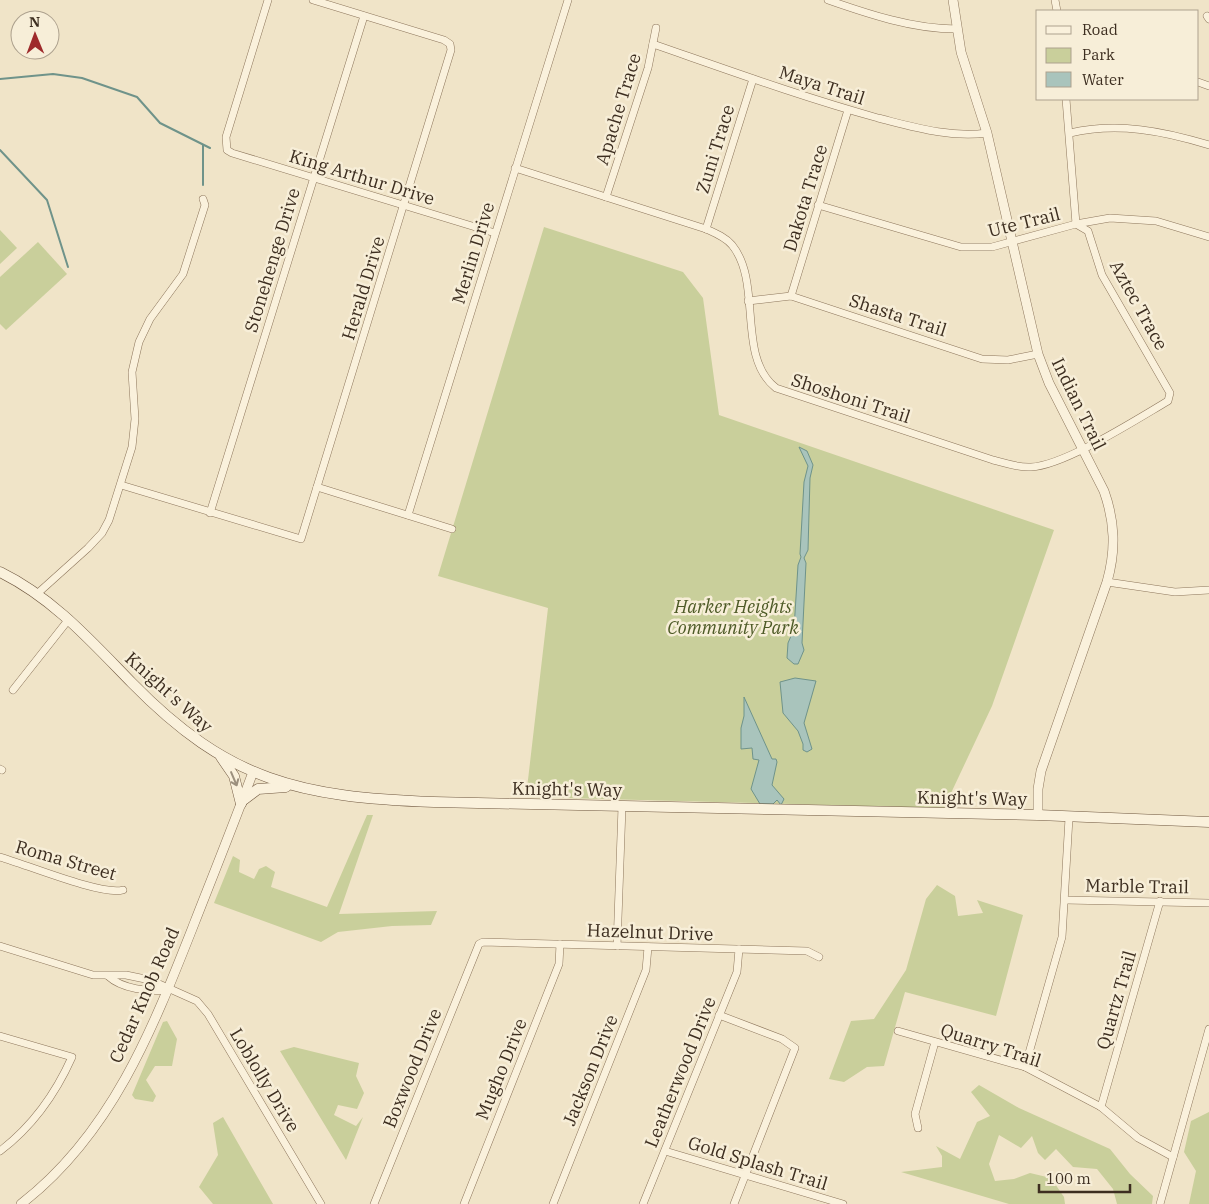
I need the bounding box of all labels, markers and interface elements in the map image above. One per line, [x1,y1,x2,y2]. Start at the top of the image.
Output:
north arrow [10,10,60,60]
legend [1036,10,1199,100]
text: N [29,13,40,31]
text: Road [1082,20,1118,39]
text: Park [1082,45,1115,64]
street label: Apache Trace [590,50,646,168]
street label: Maya Trail [776,60,868,110]
text: Water [1082,70,1124,89]
street label: Zuni Trace [691,102,739,196]
street label: Dakota Trace [778,141,832,255]
street label: King Arthur Drive [287,144,437,210]
street label: Stonehenge Drive [239,185,305,335]
street label: Merlin Drive [447,199,499,307]
street label: Ute Trail [985,202,1063,242]
street label: Herald Drive [336,233,390,343]
street label: Aztec Trace [1105,256,1173,354]
street label: Shasta Trail [846,288,950,342]
street label: Indian Trail [1047,354,1111,454]
street label: Shoshoni Trail [789,368,913,428]
park label: Harker Heights Community Park [667,595,799,639]
street label: Knight's Way [120,647,218,738]
one-way arrow [229,771,239,786]
street label: Knight's Way [512,777,623,801]
street label: Knight's Way [917,786,1028,810]
street label: Roma Street [13,835,119,885]
street label: Marble Trail [1085,874,1189,898]
street label: Hazelnut Drive [586,918,714,946]
street label: Cedar Knob Road [104,923,184,1067]
street label: Quartz Trail [1091,948,1141,1052]
street label: Leatherwood Drive [639,993,721,1151]
street label: Boxwood Drive [378,1005,446,1131]
street label: Jackson Drive [557,1011,623,1129]
street label: Mugho Drive [470,1015,532,1123]
street label: Quarry Trail [938,1018,1044,1072]
street label: Loblolly Drive [225,1024,305,1136]
street label: Gold Splash Trail [685,1131,831,1195]
scale bar [1039,1162,1130,1194]
text: 100 m [1046,1169,1091,1188]

